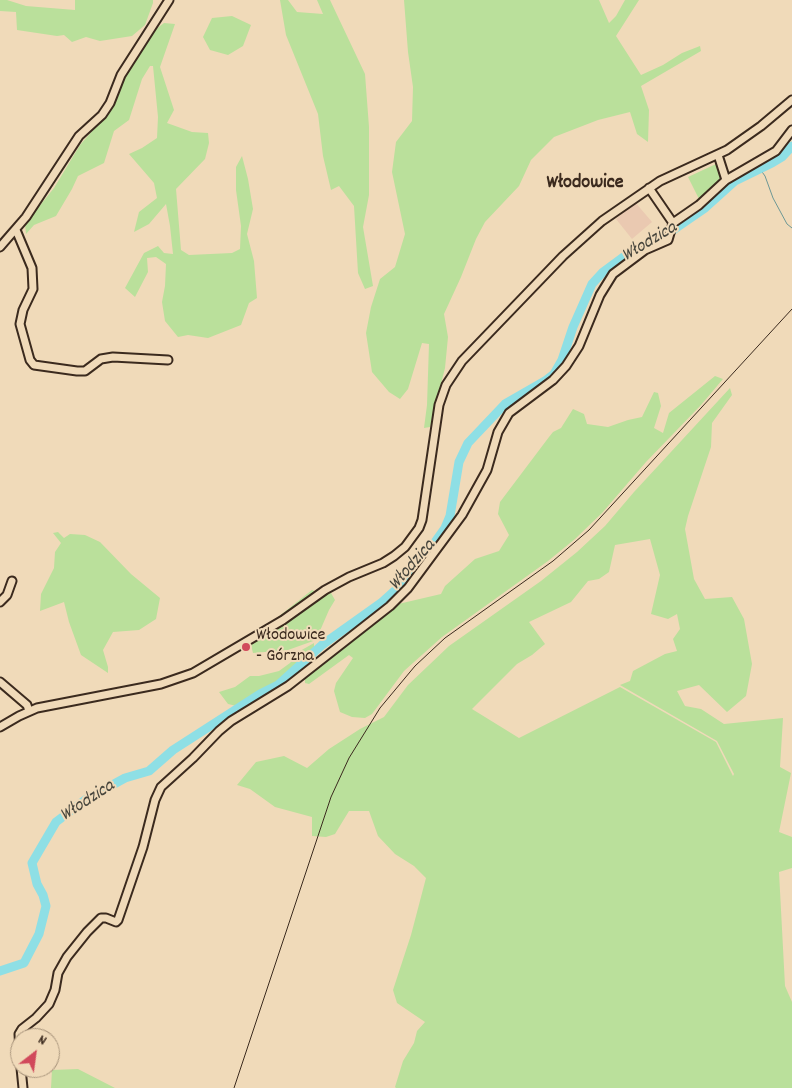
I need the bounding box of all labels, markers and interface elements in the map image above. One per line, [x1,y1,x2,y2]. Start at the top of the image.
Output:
district label: Włodowice [546,172,624,196]
water label: Włodzica [618,218,682,268]
water label: Włodzica [385,536,441,596]
place label: Włodowice - Górzna [256,626,325,669]
marker: Włodowice - Górzna [240,641,252,653]
water label: Włodzica [56,776,120,828]
north arrow [10,1028,60,1078]
text: N [34,1030,50,1051]

